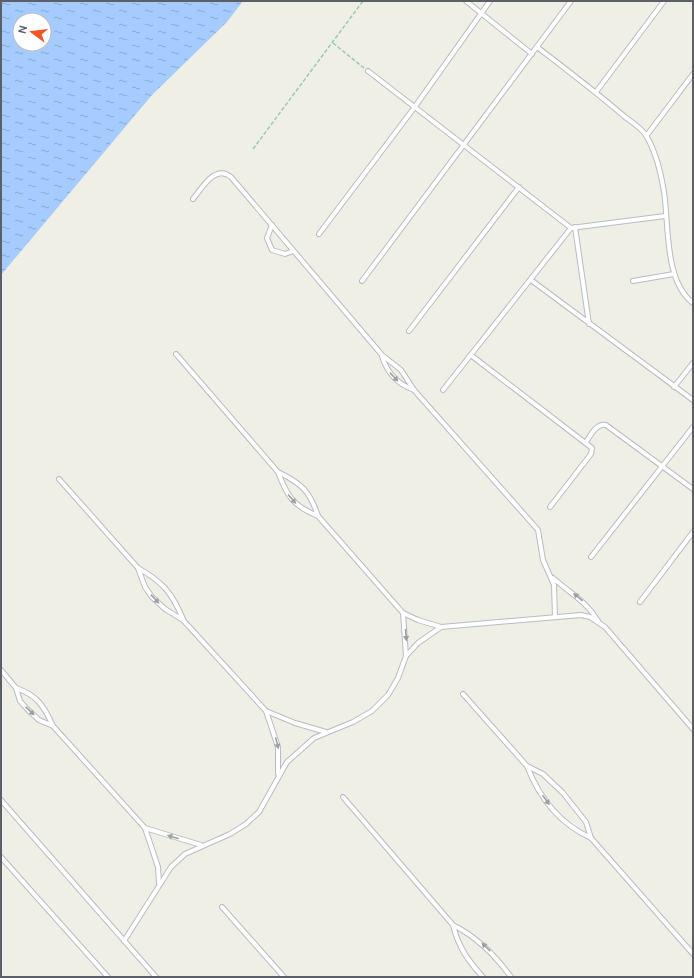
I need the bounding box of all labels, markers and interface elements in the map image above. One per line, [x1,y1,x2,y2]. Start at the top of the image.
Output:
north arrow [12,12,52,52]
text: N [15,24,29,35]
one-way arrow [389,372,398,382]
one-way arrow [288,494,297,505]
one-way arrow [572,592,583,601]
one-way arrow [150,594,160,604]
one-way arrow [403,629,410,641]
one-way arrow [25,706,35,716]
one-way arrow [274,737,280,749]
one-way arrow [542,795,550,805]
one-way arrow [167,834,179,840]
one-way arrow [481,942,491,952]

